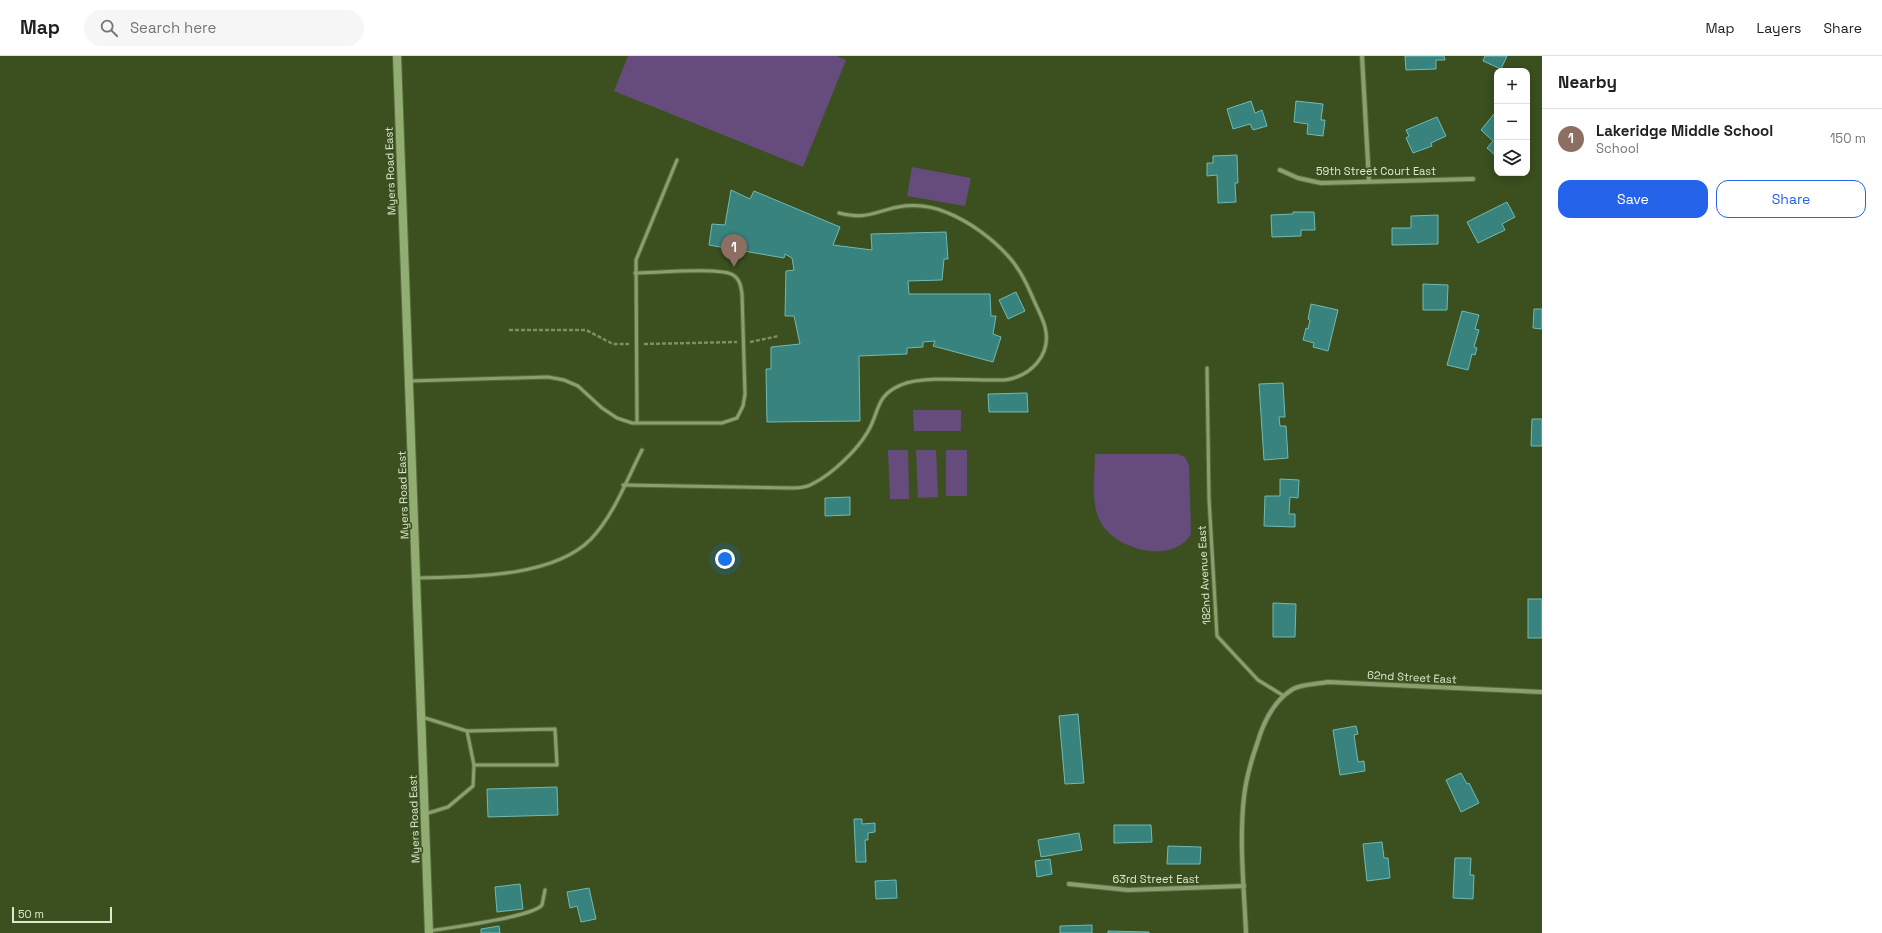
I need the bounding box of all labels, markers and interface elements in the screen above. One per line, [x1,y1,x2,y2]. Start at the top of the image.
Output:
search box [84,10,364,46]
text: Map [20,15,60,40]
icon: search [98,17,120,39]
text: Search here [130,18,216,37]
text: Map [1705,19,1735,37]
text: Layers [1757,19,1801,37]
text: Share [1823,19,1862,37]
map controls [1494,68,1530,176]
button: + [1494,68,1530,104]
text: Nearby [1558,71,1617,93]
button: − [1494,104,1530,140]
text: Lakeridge Middle School [1596,121,1773,140]
street label: Myers Road East [381,127,399,215]
text: 1 [1568,130,1574,147]
text: 150 m [1830,130,1866,147]
button: layers [1494,140,1530,176]
text: School [1596,140,1639,157]
street label: 59th Street Court East [1316,164,1436,178]
button: Save [1558,180,1708,218]
button: Share [1716,180,1866,218]
pin: 1 [721,234,747,267]
street label: Myers Road East [394,451,412,539]
street label: 182nd Avenue East [1194,525,1214,625]
your location [715,549,735,569]
street label: 62nd Street East [1367,668,1457,686]
street label: Myers Road East [405,775,423,863]
street label: 63rd Street East [1113,872,1199,886]
scale bar [12,905,112,924]
text: 50 m [18,907,44,921]

